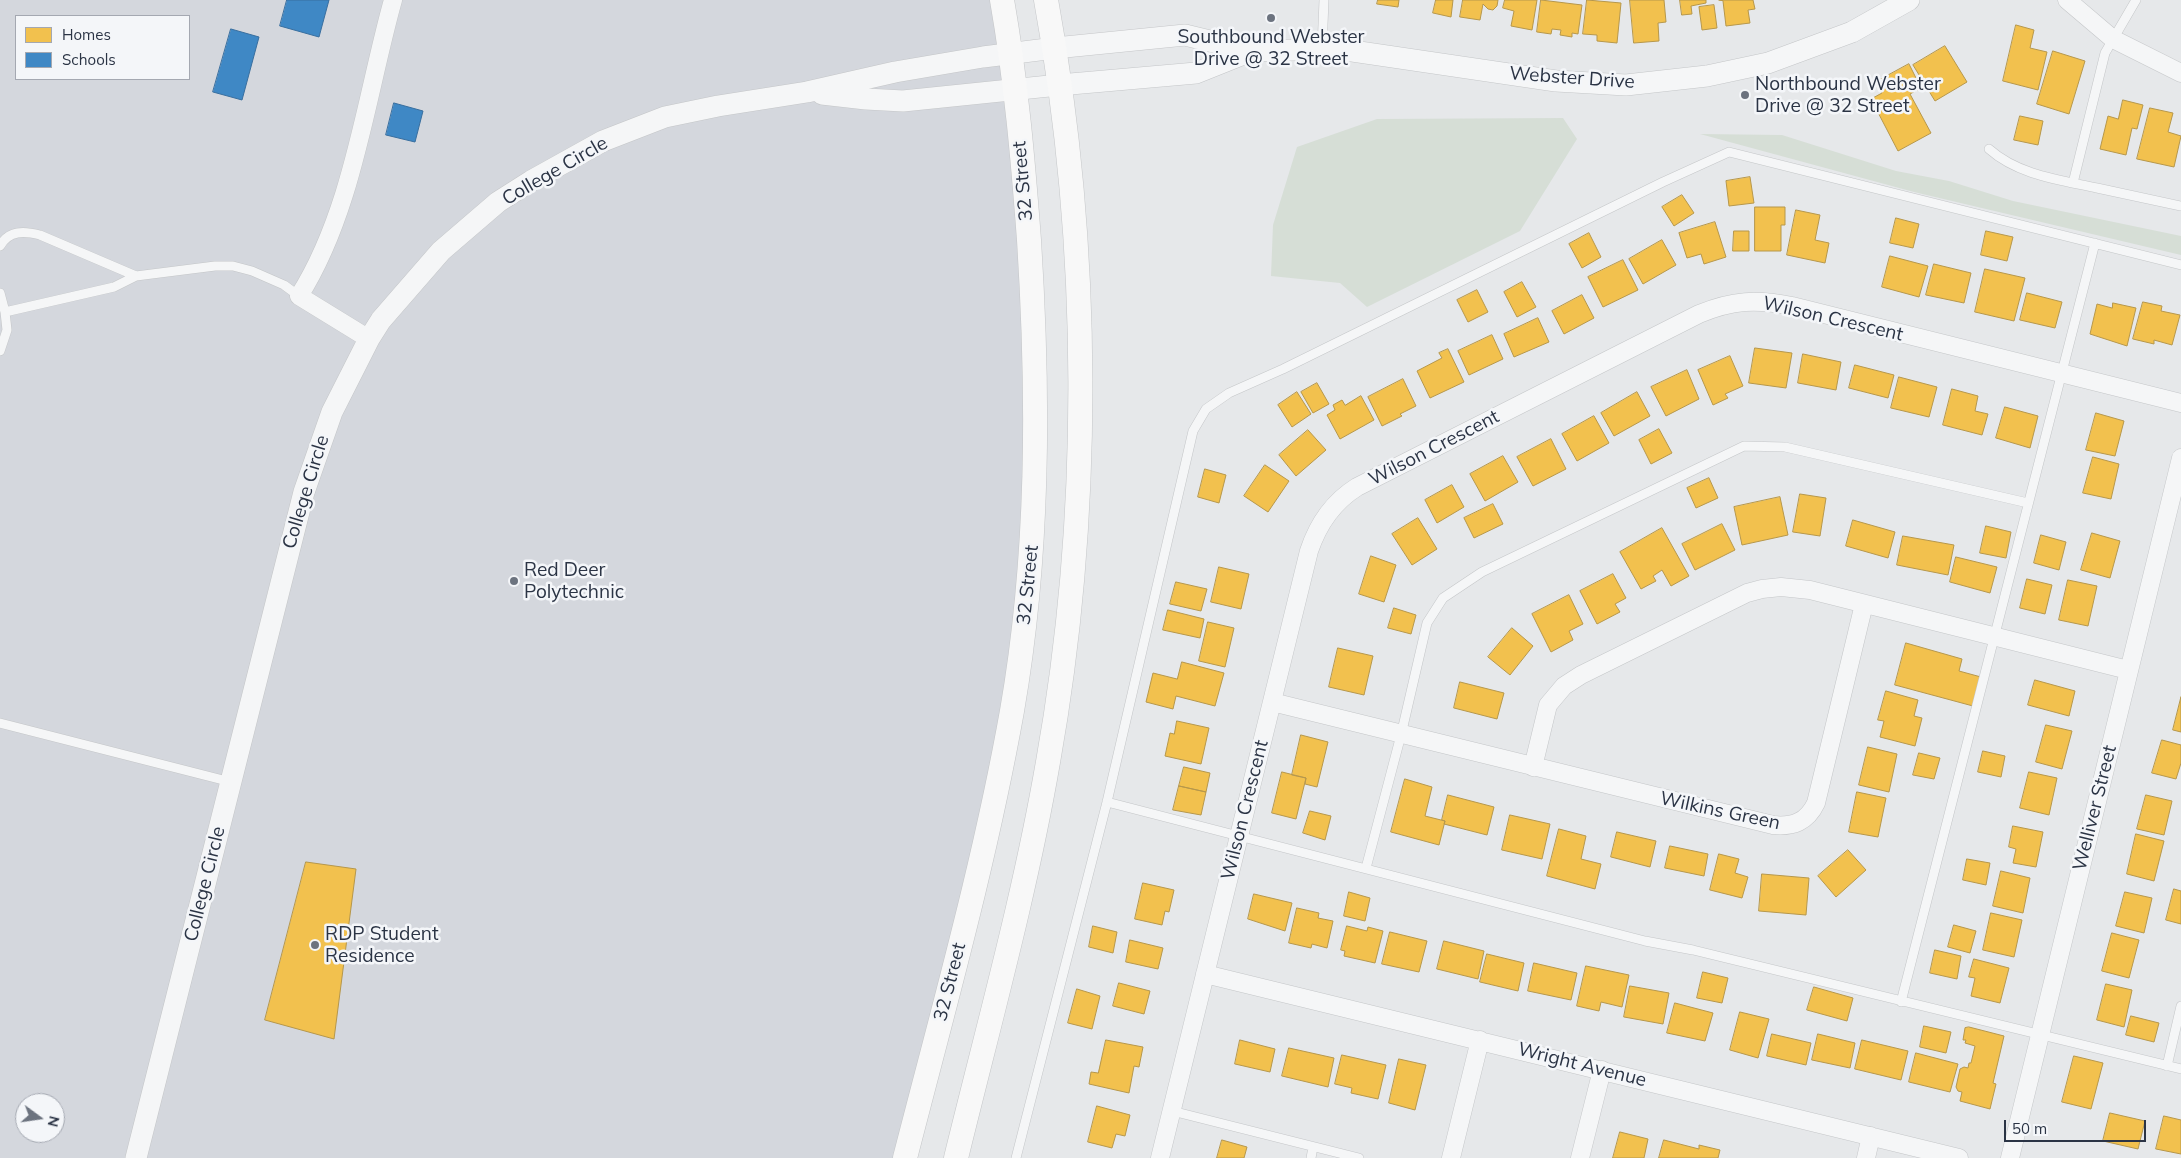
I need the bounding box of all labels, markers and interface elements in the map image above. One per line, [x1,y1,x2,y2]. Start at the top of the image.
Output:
marker: Southbound Webster Drive @ 32 Street [1265,12,1277,24]
legend [15,15,190,80]
text: Homes [62,25,111,44]
place label: Southbound Webster Drive @ 32 Street [1177,26,1365,70]
text: Schools [62,50,116,69]
street label: Webster Drive [1508,62,1636,94]
place label: Northbound Webster Drive @ 32 Street [1755,73,1941,117]
marker: Northbound Webster Drive @ 32 Street [1739,89,1751,101]
street label: College Circle [498,132,612,210]
street label: 32 Street [1008,140,1038,222]
street label: Wilson Crescent [1761,292,1905,346]
street label: Wilson Crescent [1365,405,1503,491]
street label: College Circle [278,432,334,552]
street label: 32 Street [1012,544,1044,626]
place label: Red Deer Polytechnic [524,559,624,603]
marker: Red Deer Polytechnic [508,575,520,587]
street label: Wilson Crescent [1217,738,1273,882]
street label: Welliver Street [2068,743,2122,873]
street label: Wilkins Green [1658,787,1782,835]
street label: College Circle [180,824,230,944]
place label: RDP Student Residence [325,923,439,967]
marker: RDP Student Residence [309,939,321,951]
street label: 32 Street [929,940,971,1024]
street label: Wright Avenue [1515,1038,1649,1092]
north arrow [15,1093,65,1143]
scale bar [2006,1110,2148,1142]
text: N [44,1114,64,1129]
text: 50 m [2012,1119,2047,1138]

